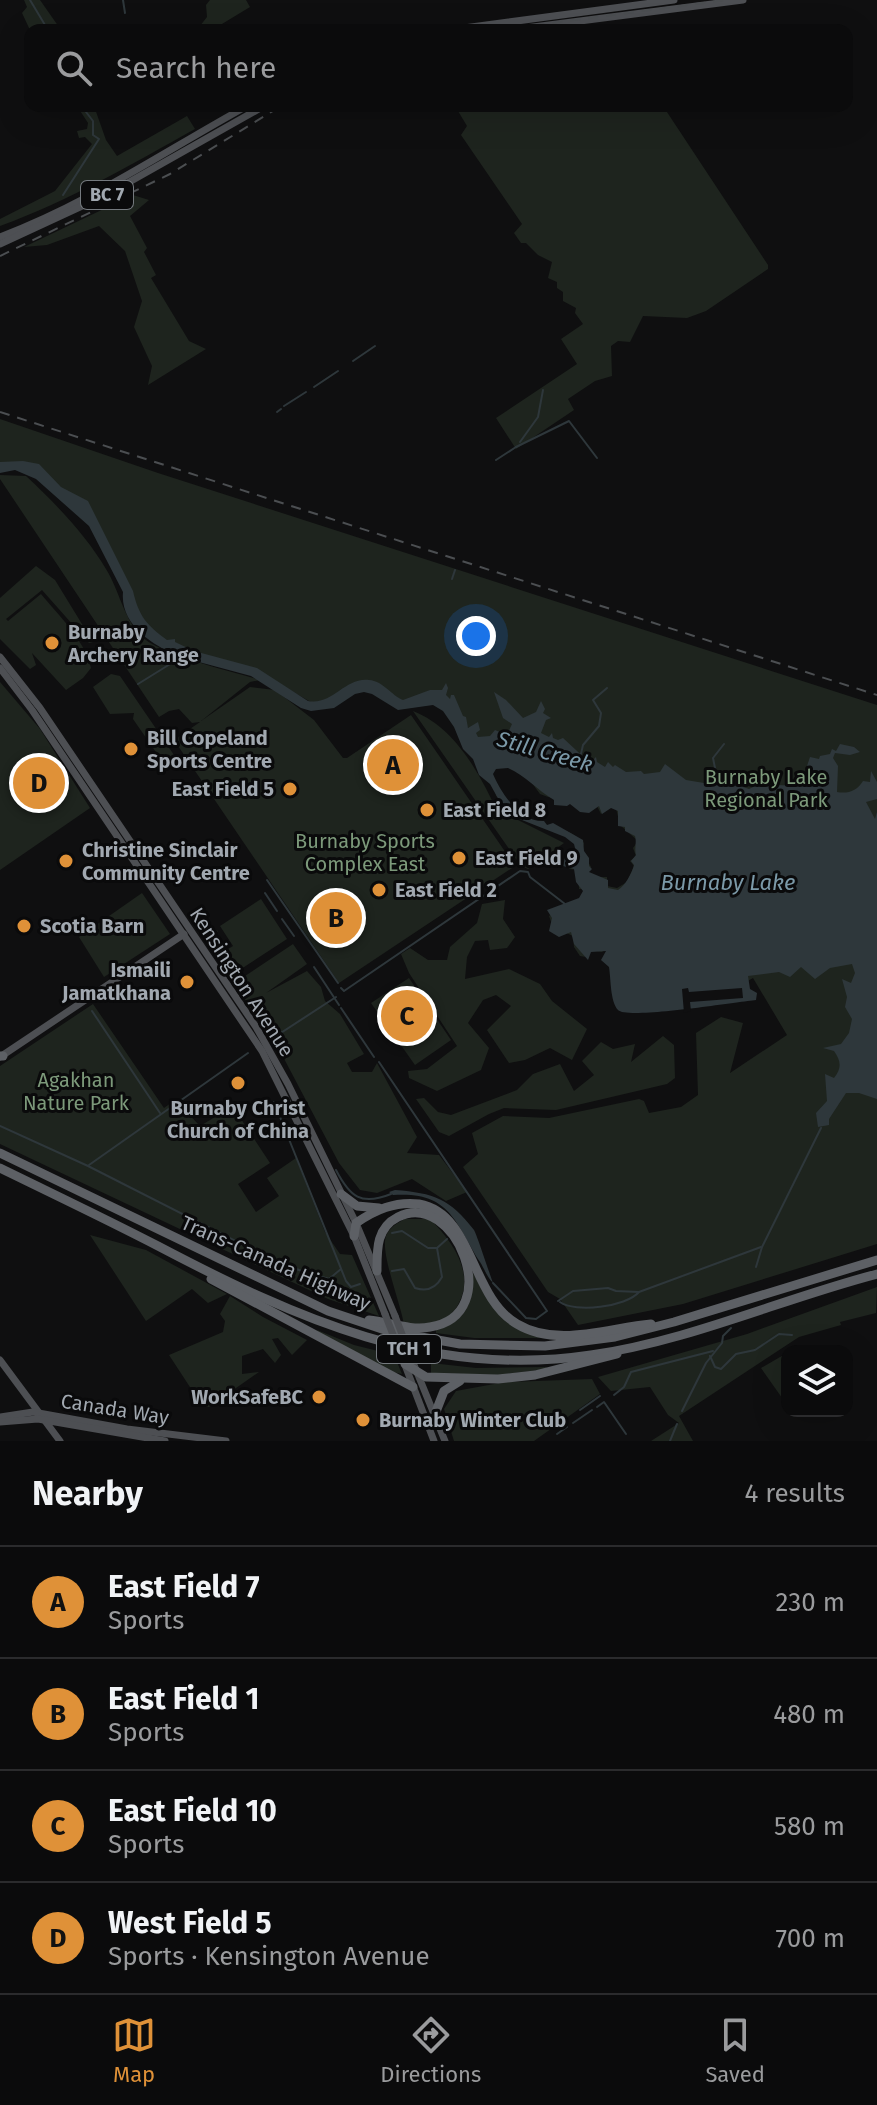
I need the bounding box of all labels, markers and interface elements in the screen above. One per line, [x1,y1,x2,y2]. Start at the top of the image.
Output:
search box [24,24,853,112]
icon: search [52,46,96,90]
text: Search here [116,50,276,86]
road number: BC 7 [81,181,133,209]
your location [456,616,496,656]
place label: Burnaby Archery Range [67,620,199,667]
marker: Burnaby Archery Range [43,634,61,652]
water label: Still Creek [493,725,596,778]
place label: Bill Copeland Sports Centre [147,726,272,773]
pin: A [367,735,419,795]
marker: Bill Copeland Sports Centre [122,740,140,758]
pin: D [13,753,65,813]
park label: Burnaby Lake Regional Park [704,765,828,812]
place label: East Field 5 [172,777,274,801]
marker: East Field 5 [281,780,299,798]
place label: East Field 8 [443,798,547,822]
marker: East Field 8 [418,801,436,819]
park label: Burnaby Sports Complex East [295,829,435,876]
place label: Christine Sinclair Community Centre [82,838,250,885]
place label: East Field 9 [475,846,578,870]
marker: East Field 9 [450,849,468,867]
marker: Christine Sinclair Community Centre [57,852,75,870]
water label: Burnaby Lake [661,869,795,896]
place label: East Field 2 [395,878,497,902]
marker: East Field 2 [370,881,388,899]
pin: B [310,888,362,948]
street label: Kensington Avenue [185,903,299,1061]
place label: Scotia Barn [40,914,144,938]
marker: Scotia Barn [15,917,33,935]
place label: Ismaili Jamatkhana [61,958,171,1005]
marker: Ismaili Jamatkhana [178,973,196,991]
pin: C [381,986,433,1046]
park label: Agakhan Nature Park [23,1068,130,1115]
marker: Burnaby Christ Church of China [229,1074,247,1092]
place label: Burnaby Christ Church of China [167,1096,309,1143]
street label: Trans-Canada Highway [177,1210,375,1316]
road number: TCH 1 [377,1335,441,1363]
map controls [781,1345,853,1417]
button: layers [781,1345,853,1417]
place label: WorkSafeBC [191,1385,303,1409]
marker: WorkSafeBC [310,1388,328,1406]
street label: Canada Way [59,1389,171,1429]
place label: Burnaby Winter Club [379,1408,566,1432]
marker: Burnaby Winter Club [354,1411,372,1429]
text: Nearby [32,1473,143,1514]
text: 4 results [744,1478,845,1509]
text: East Field 7 [108,1569,259,1605]
text: A [50,1587,66,1618]
text: 230 m [776,1587,845,1618]
text: Sports [108,1605,184,1636]
text: East Field 1 [108,1681,259,1717]
text: B [50,1699,66,1730]
text: 480 m [773,1699,845,1730]
text: Sports [108,1717,184,1748]
text: East Field 10 [108,1793,277,1829]
text: C [51,1811,65,1842]
text: 580 m [774,1811,845,1842]
text: Sports [108,1829,184,1860]
text: West Field 5 [108,1905,272,1941]
text: D [50,1923,66,1954]
text: 700 m [776,1923,845,1954]
text: Sports · Kensington Avenue [108,1941,430,1972]
tab: Map [112,2013,156,2088]
tab: Directions [380,2013,481,2088]
tab: Saved [705,2013,765,2088]

